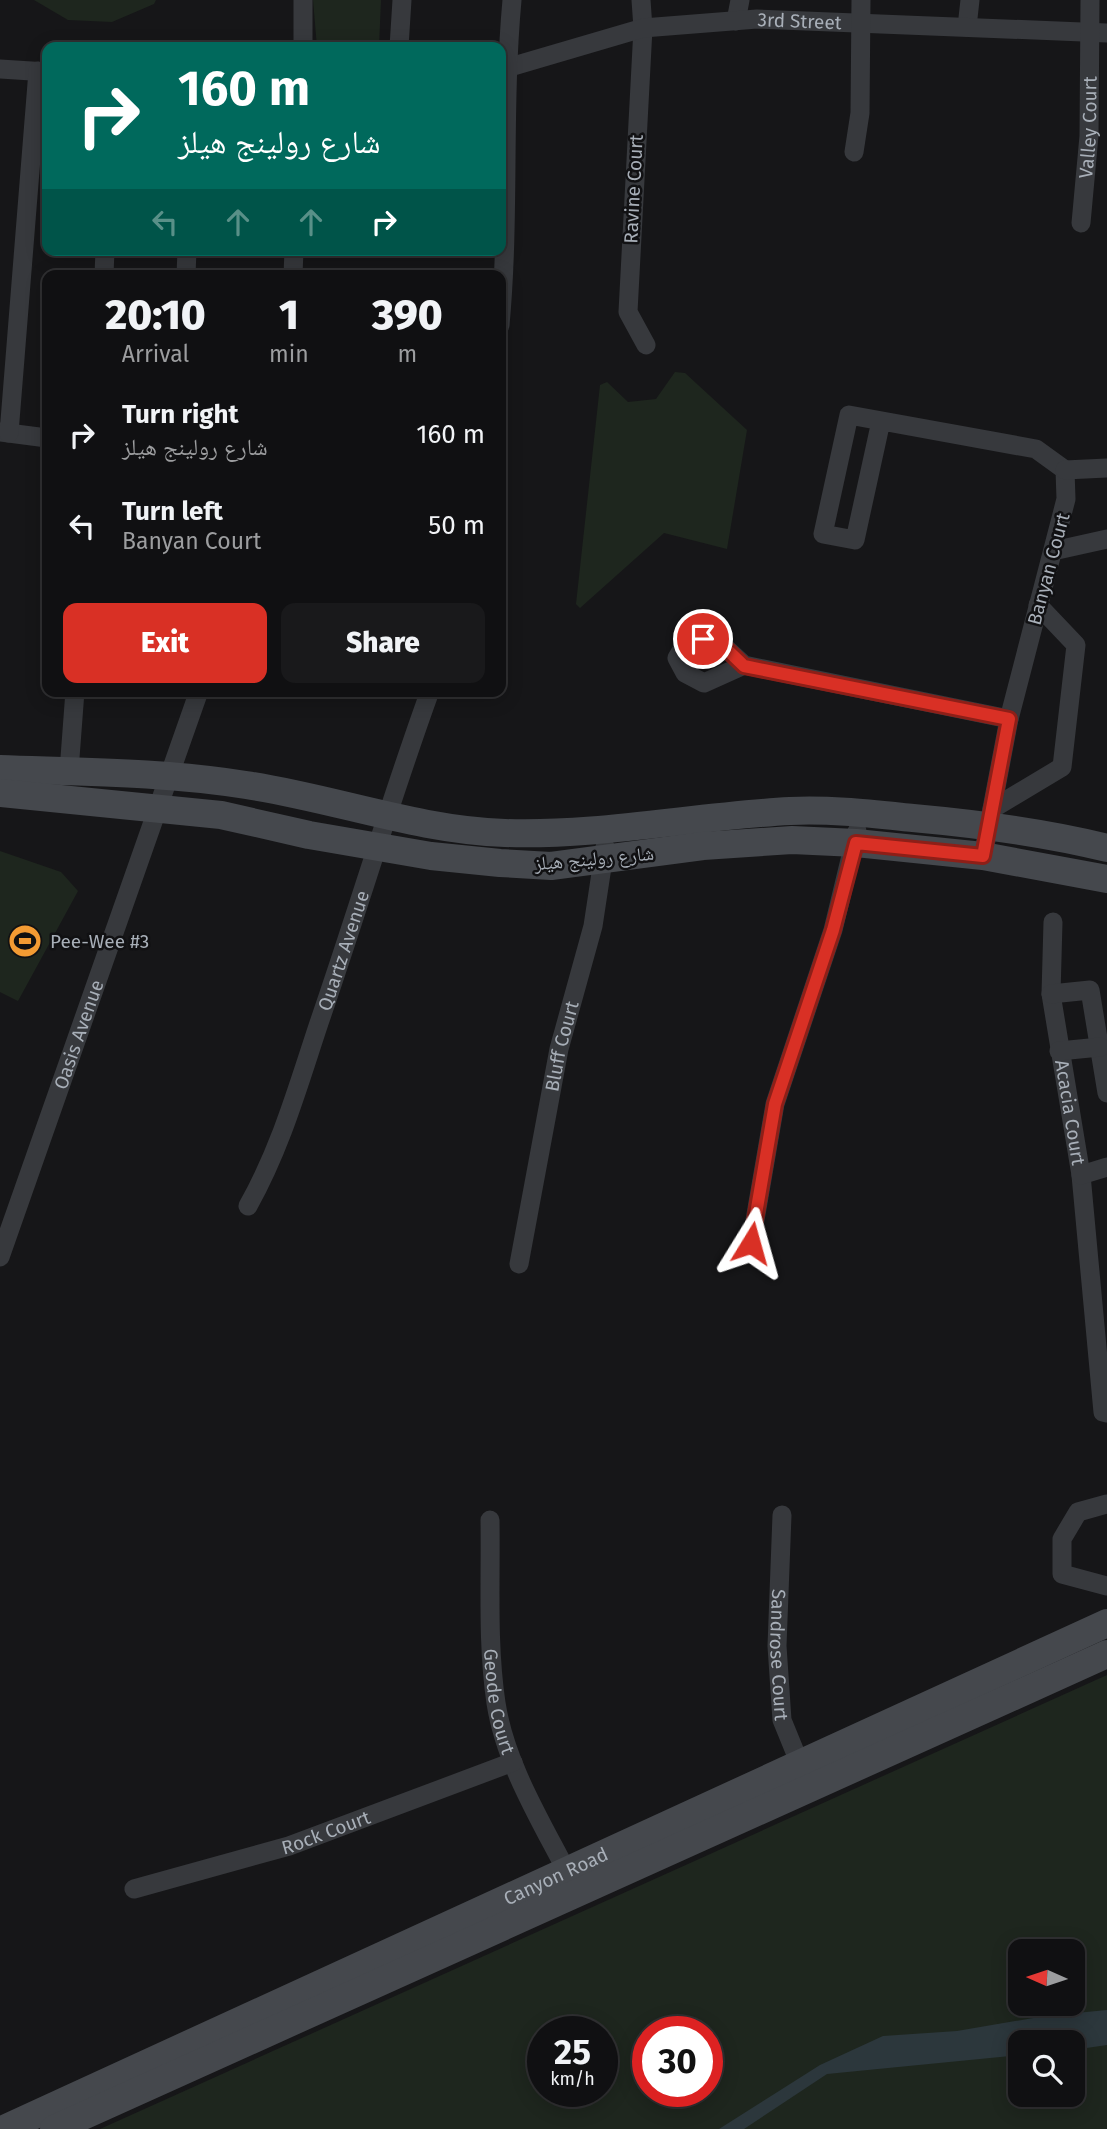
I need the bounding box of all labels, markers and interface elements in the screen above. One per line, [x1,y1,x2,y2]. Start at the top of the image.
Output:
street label: 3rd Street [757,8,842,34]
text: 160 m [178,59,310,118]
icon: right [63,70,154,161]
street label: Valley Court [1074,76,1101,179]
text: شارع رولينج هيلز [178,123,381,161]
street label: Ravine Court [619,134,648,244]
icon: left [146,203,184,241]
icon: ahead [219,203,257,241]
icon: ahead [292,203,330,241]
icon: right [365,203,403,241]
text: 20:10 [105,290,206,340]
text: 1 [279,290,299,340]
text: 390 [372,290,443,340]
text: Arrival [122,340,189,368]
text: min [269,340,309,368]
text: m [397,340,417,368]
text: Turn right [122,399,239,430]
icon: right [63,416,101,454]
text: 160 m [416,419,485,450]
text: شارع رولينج هيلز [122,433,268,461]
text: Turn left [122,496,223,527]
icon: left [63,507,101,545]
text: 50 m [428,510,485,541]
street label: Banyan Court [1022,510,1075,628]
text: Banyan Court [122,527,261,555]
button: Exit [63,603,267,683]
button: Share [281,603,485,683]
pin [673,609,733,669]
icon: arrive [684,620,722,658]
street label: شارع رولينج هيلز [532,842,655,876]
street label: Quartz Avenue [313,888,374,1014]
sports icon: Pee-Wee #3 [6,922,44,960]
place label: Pee-Wee #3 [50,930,149,953]
street label: Oasis Avenue [49,977,109,1092]
street label: Bluff Court [540,998,584,1093]
street label: Acacia Court [1050,1058,1090,1167]
position arrow [714,1206,788,1280]
street label: Sandrose Court [765,1588,793,1722]
street label: Geode Court [479,1648,520,1757]
street label: Rock Court [279,1806,373,1860]
street label: Canyon Road [500,1843,612,1910]
north arrow [1008,1939,1085,2016]
map controls [1008,1939,1085,2107]
speed limit sign: 30 [632,2016,723,2107]
button: search [1008,2030,1085,2107]
text: 25 [554,2031,591,2073]
text: km/h [550,2068,595,2090]

